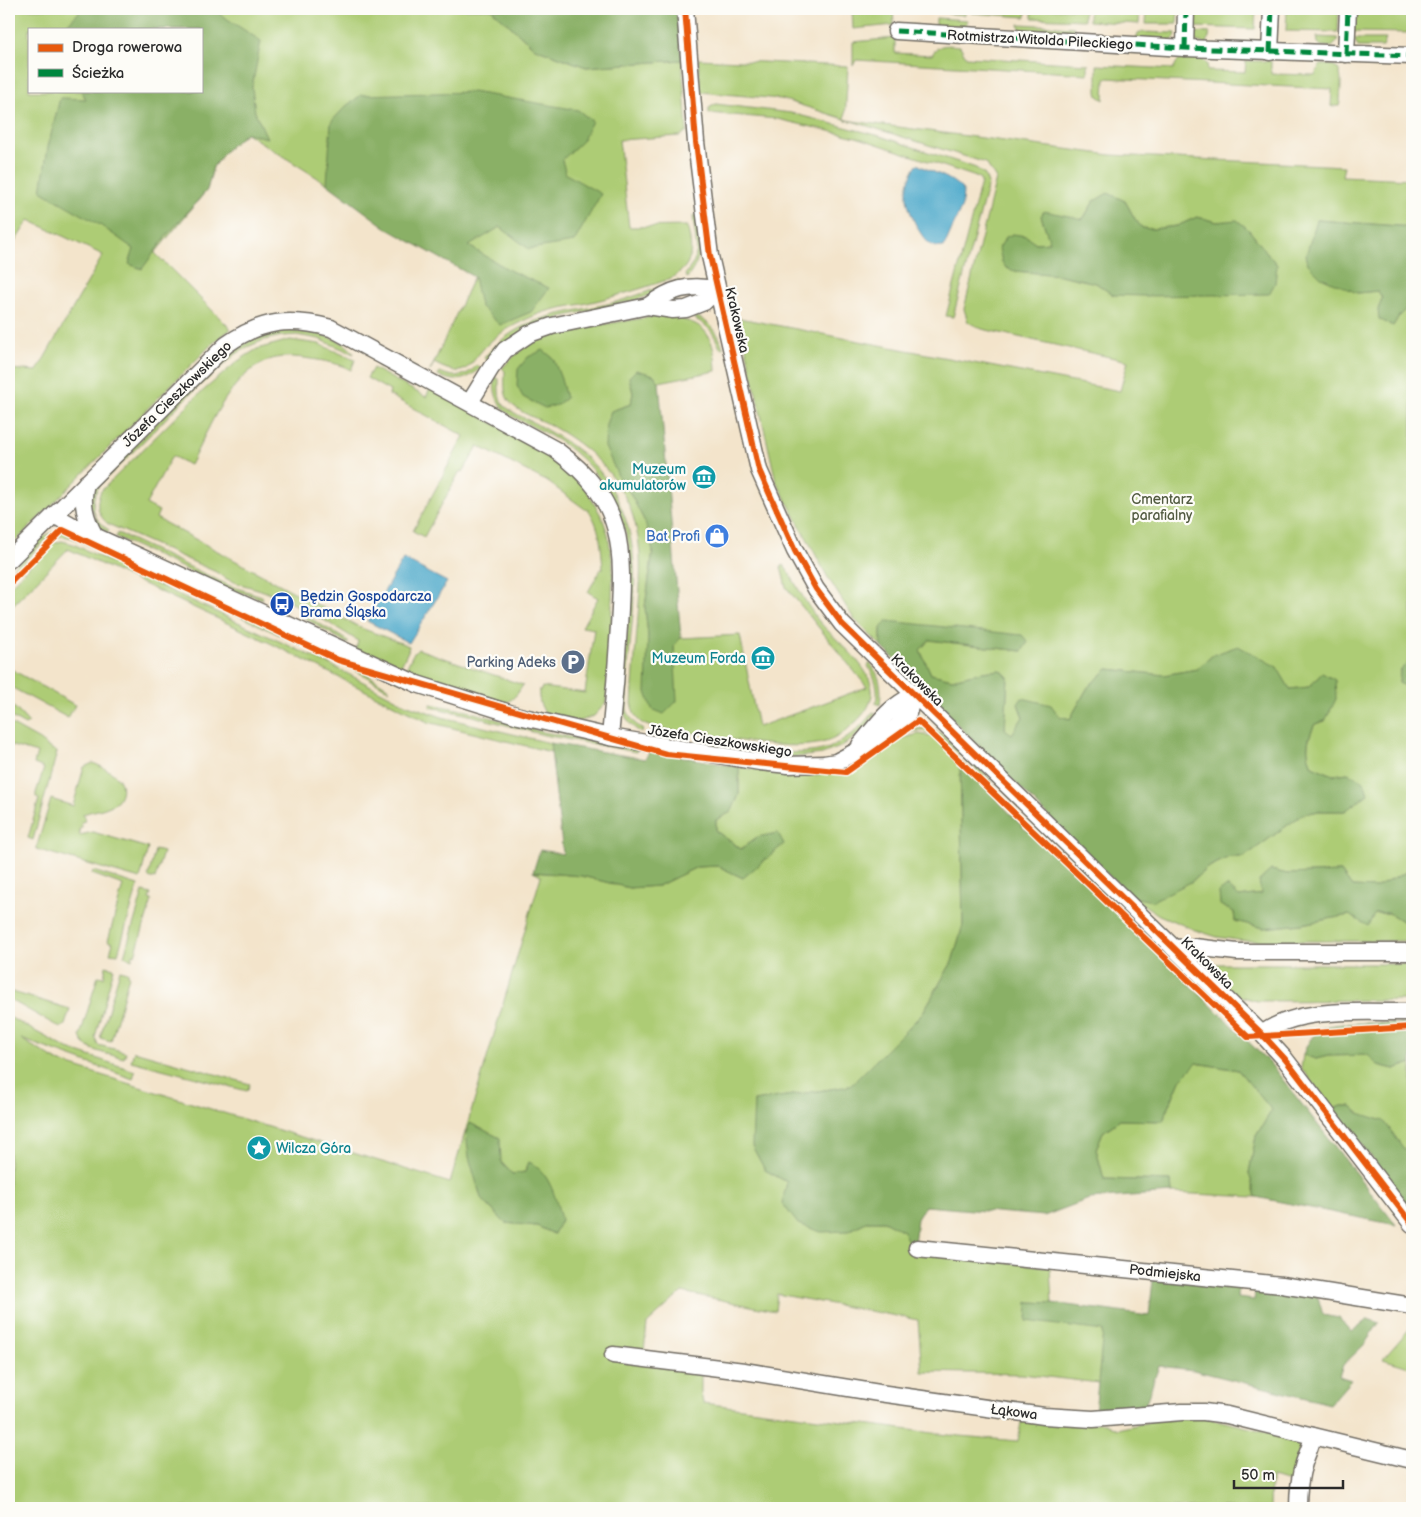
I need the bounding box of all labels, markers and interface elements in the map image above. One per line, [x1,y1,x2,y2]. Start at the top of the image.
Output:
street label: Rotmistrza Witolda Pileckiego [946,27,1134,53]
legend [28,28,202,92]
text: Droga rowerowa [72,38,182,57]
text: Ścieżka [72,64,124,83]
street label: Krakowska [721,285,753,355]
street label: Józefa Cieszkowskiego [119,337,235,451]
place label: Muzeum akumulatorów [599,461,687,494]
museum icon: Muzeum akumulatorów [691,464,717,490]
park label: Cmentarz parafialny [1131,491,1193,524]
shop icon: Bat Profi [704,523,730,549]
place label: Bat Profi [646,528,700,545]
place label: Będzin Gospodarcza Brama Śląska [300,588,432,621]
bus stop icon: Będzin Gospodarcza Brama Śląska [269,591,295,617]
museum icon: Muzeum Forda [750,645,776,671]
parking icon: Parking Adeks [560,649,586,675]
place label: Muzeum Forda [652,650,746,667]
street label: Krakowska [887,650,947,710]
place label: Parking Adeks [466,654,556,671]
street label: Józefa Cieszkowskiego [647,721,793,761]
street label: Krakowska [1177,933,1237,993]
place icon: Wilcza Góra [246,1135,272,1161]
place label: Wilcza Góra [276,1140,351,1157]
street label: Podmiejska [1128,1261,1202,1285]
street label: Łąkowa [989,1401,1039,1423]
scale bar [1234,1457,1342,1489]
text: 50 m [1241,1466,1275,1485]

